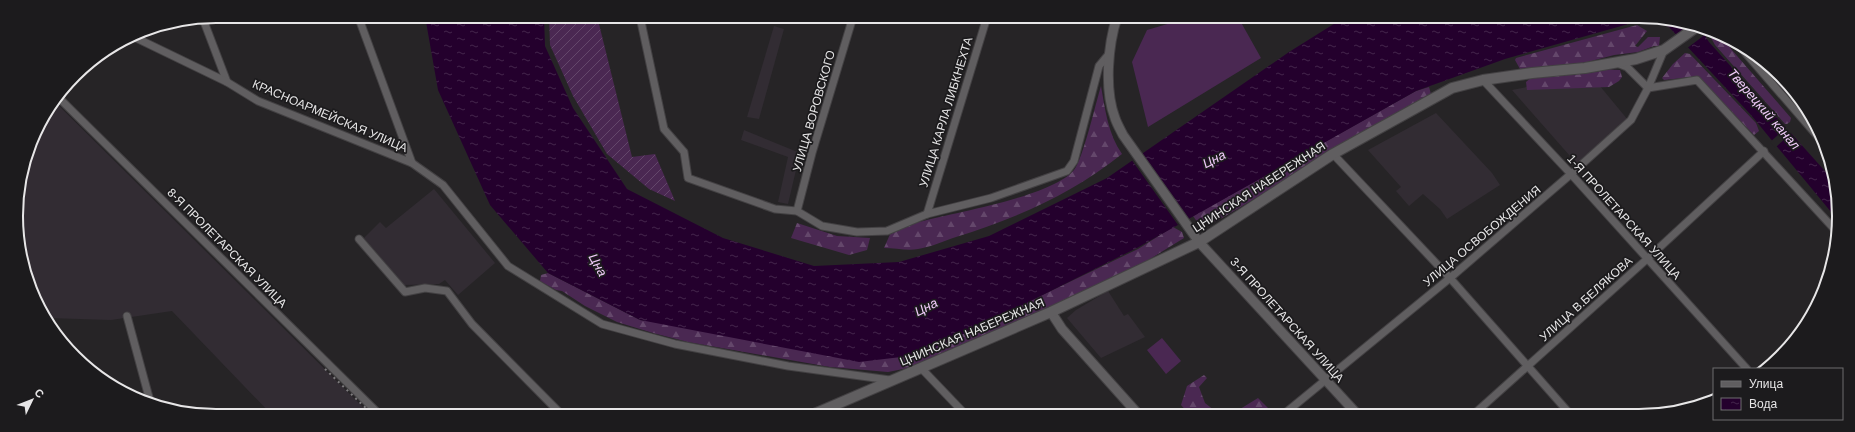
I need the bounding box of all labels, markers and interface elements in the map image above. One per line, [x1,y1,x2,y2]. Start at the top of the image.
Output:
street label: УЛИЦА КАРЛА ЛИБКНЕХТА [916,35,976,189]
street label: УЛИЦА ВОРОВСКОГО [790,49,838,173]
water label: Тверецкий канал [1725,65,1804,153]
street label: КРАСНОАРМЕЙСКАЯ УЛИЦА [250,76,410,155]
street label: ЦНИНСКАЯ НАБЕРЕЖНАЯ [1190,139,1328,235]
water label: Цна [1200,147,1228,171]
street label: 1-Я ПРОЛЕТАРСКАЯ УЛИЦА [1564,152,1684,282]
street label: УЛИЦА ОСВОБОЖДЕНИЯ [1420,183,1544,289]
street label: 8-Я ПРОЛЕТАРСКАЯ УЛИЦА [164,185,290,311]
water label: Цна [586,251,610,279]
street label: УЛИЦА В.БЕЛЯКОВА [1537,254,1635,344]
street label: 3-Я ПРОЛЕТАРСКАЯ УЛИЦА [1227,255,1347,385]
street label: ЦНИНСКАЯ НАБЕРЕЖНАЯ [898,295,1046,369]
water label: Цна [912,295,940,319]
legend [1713,368,1843,420]
text: Улица [1749,377,1783,391]
north arrow [12,380,52,420]
text: С [32,386,46,400]
text: Вода [1749,397,1777,411]

